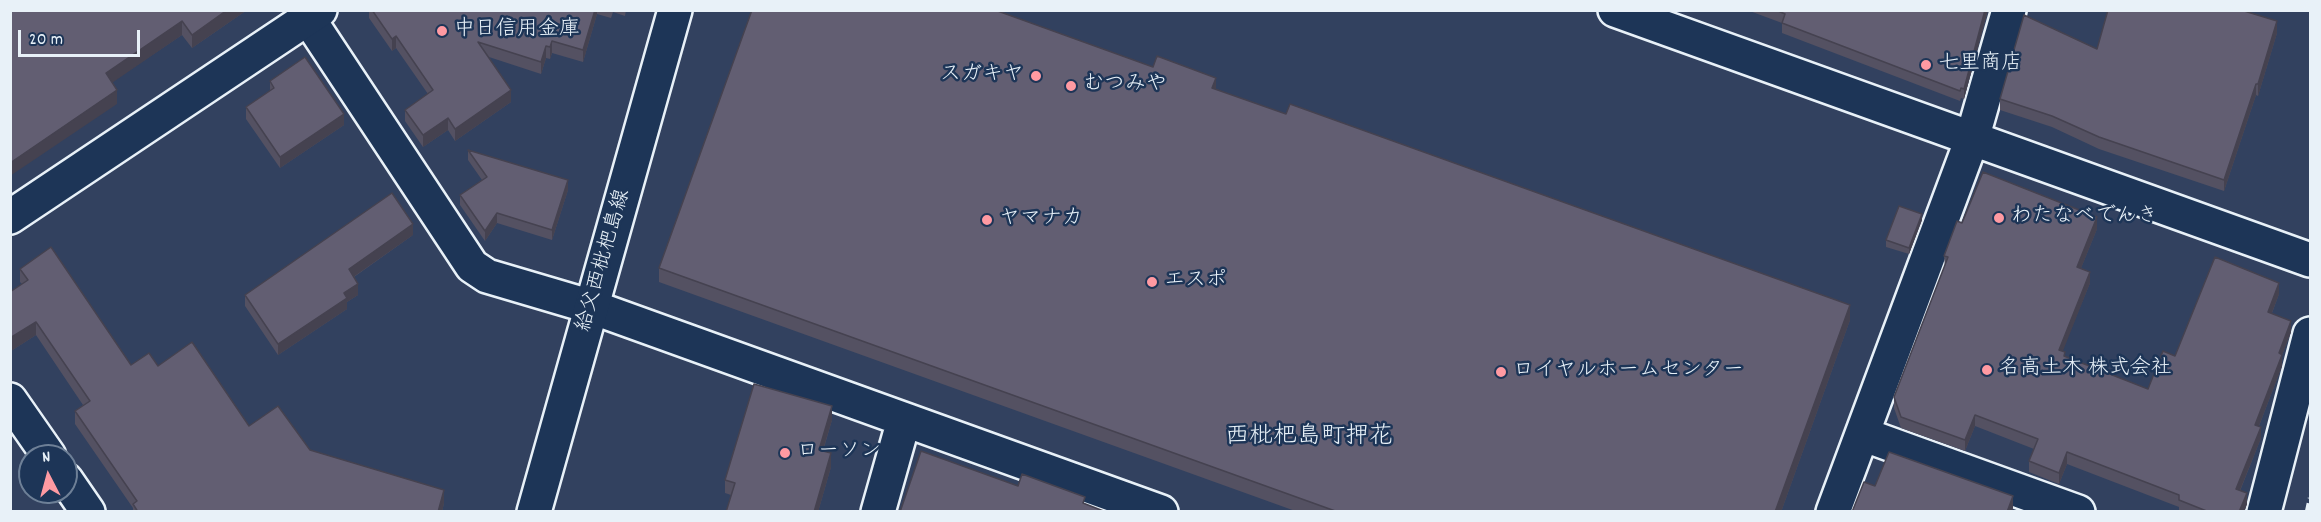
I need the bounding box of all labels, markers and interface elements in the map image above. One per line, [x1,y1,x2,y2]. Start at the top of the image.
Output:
scale bar [21,18,142,56]
place label: 中日信用金庫 [454,18,580,44]
marker: 中日信用金庫 [435,24,449,38]
text: 20 m [29,28,63,53]
place label: 七里商店 [1938,52,2022,78]
marker: 七里商店 [1919,58,1933,72]
place label: スガキヤ [940,63,1024,89]
marker: スガキヤ [1029,69,1043,83]
place label: むつみや [1083,73,1167,99]
marker: むつみや [1064,79,1078,93]
street label: 給父西枇杷島線 [573,187,637,335]
place label: わたなべでんき [2011,205,2158,231]
place label: ヤマナカ [999,207,1083,233]
marker: わたなべでんき [1992,211,2006,225]
marker: ヤマナカ [980,213,994,227]
place label: エスポ [1164,269,1227,295]
marker: エスポ [1145,275,1159,289]
place label: 名高土木 株式会社 [1999,357,2172,383]
place label: ロイヤルホームセンター [1513,359,1744,385]
marker: 名高土木 株式会社 [1980,363,1994,377]
marker: ロイヤルホームセンター [1494,365,1508,379]
district label: 西枇杷島町押花 [1225,425,1393,453]
place label: ローソン [797,440,881,466]
north arrow [18,444,78,504]
text: N [41,446,51,469]
marker: ローソン [778,446,792,460]

